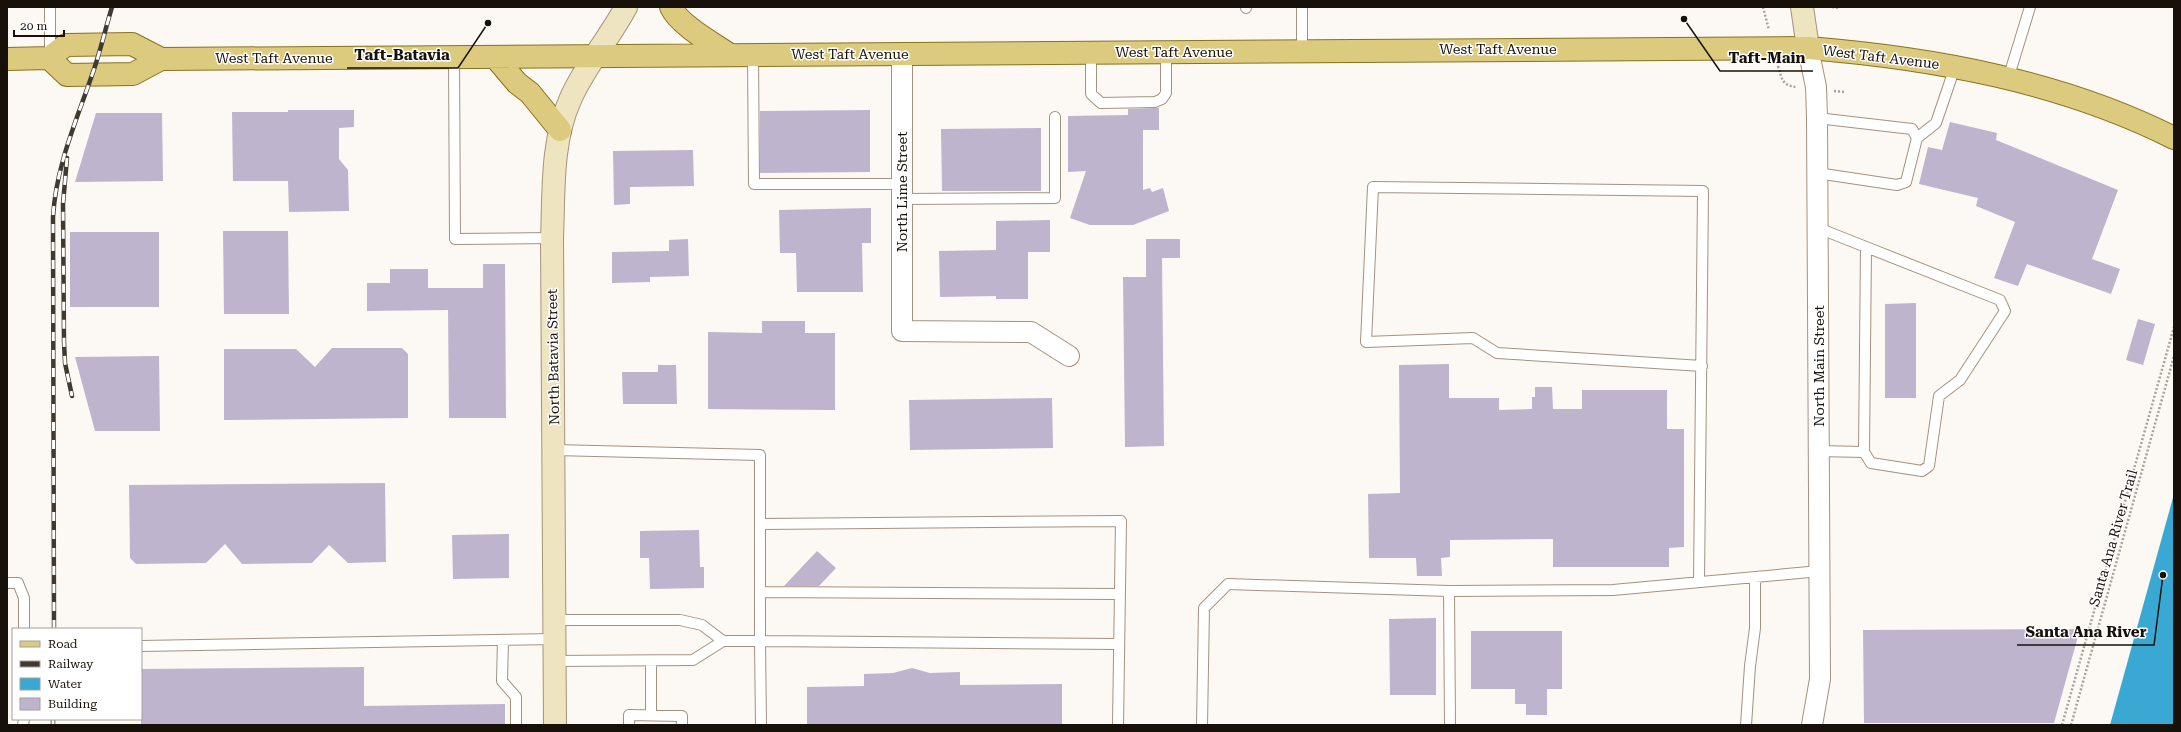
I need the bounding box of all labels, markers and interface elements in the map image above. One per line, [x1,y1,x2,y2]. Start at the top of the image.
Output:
scale bar [14,12,64,38]
text: 20 m [20,19,47,33]
callout: Taft-Batavia [347,41,458,68]
street label: West Taft Avenue [1439,41,1557,57]
street label: West Taft Avenue [1822,42,1941,72]
street label: West Taft Avenue [1115,44,1233,60]
callout: Taft-Main [1720,44,1813,71]
text: Taft-Batavia [354,46,450,64]
street label: West Taft Avenue [791,46,909,62]
text: Taft-Main [1729,49,1806,67]
street label: West Taft Avenue [215,50,333,66]
street label: North Lime Street [894,132,910,252]
street label: North Batavia Street [544,289,562,425]
street label: North Main Street [1811,305,1827,427]
street label: Santa Ana River Trail [2086,467,2140,608]
callout: Santa Ana River [2017,618,2154,645]
text: Santa Ana River [2026,623,2147,641]
legend [12,628,142,720]
text: Road [48,637,78,651]
text: Railway [48,657,94,671]
text: Water [48,677,82,691]
text: Building [48,697,97,711]

